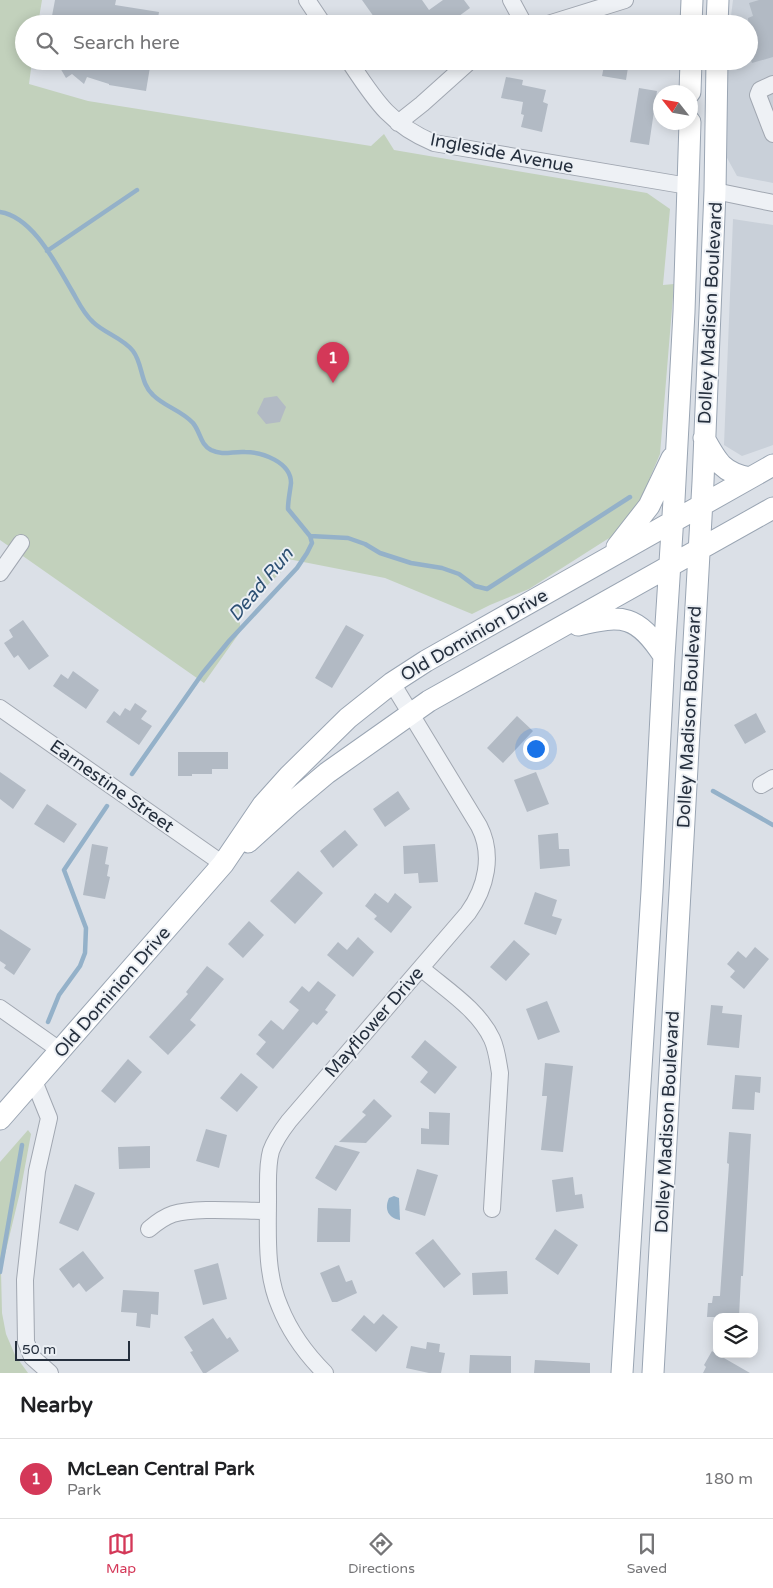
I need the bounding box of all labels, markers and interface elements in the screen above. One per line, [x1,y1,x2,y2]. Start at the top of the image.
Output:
search box [15,15,758,70]
icon: search [33,29,61,57]
text: Search here [73,32,180,54]
north arrow [653,85,698,130]
street label: Ingleside Avenue [428,128,576,178]
street label: Dolley Madison Boulevard [693,201,727,425]
pin: 1 [317,342,349,383]
water label: Dead Run [224,543,298,626]
street label: Old Dominion Drive [396,584,552,686]
street label: Dolley Madison Boulevard [672,605,706,829]
street label: Earnestine Street [46,735,179,837]
your location [523,736,549,762]
street label: Old Dominion Drive [49,922,175,1062]
street label: Mayflower Drive [320,962,428,1082]
street label: Dolley Madison Boulevard [650,1010,684,1234]
map controls [713,1313,758,1358]
button: layers [713,1313,758,1358]
scale bar [15,1338,130,1361]
text: 50 m [22,1341,56,1358]
text: Nearby [20,1393,93,1418]
text: McLean Central Park [67,1458,255,1480]
text: 1 [31,1469,41,1489]
text: 180 m [704,1469,753,1489]
text: Park [67,1480,101,1500]
tab: Map [106,1530,136,1577]
tab: Directions [348,1530,415,1577]
tab: Saved [627,1530,667,1577]

